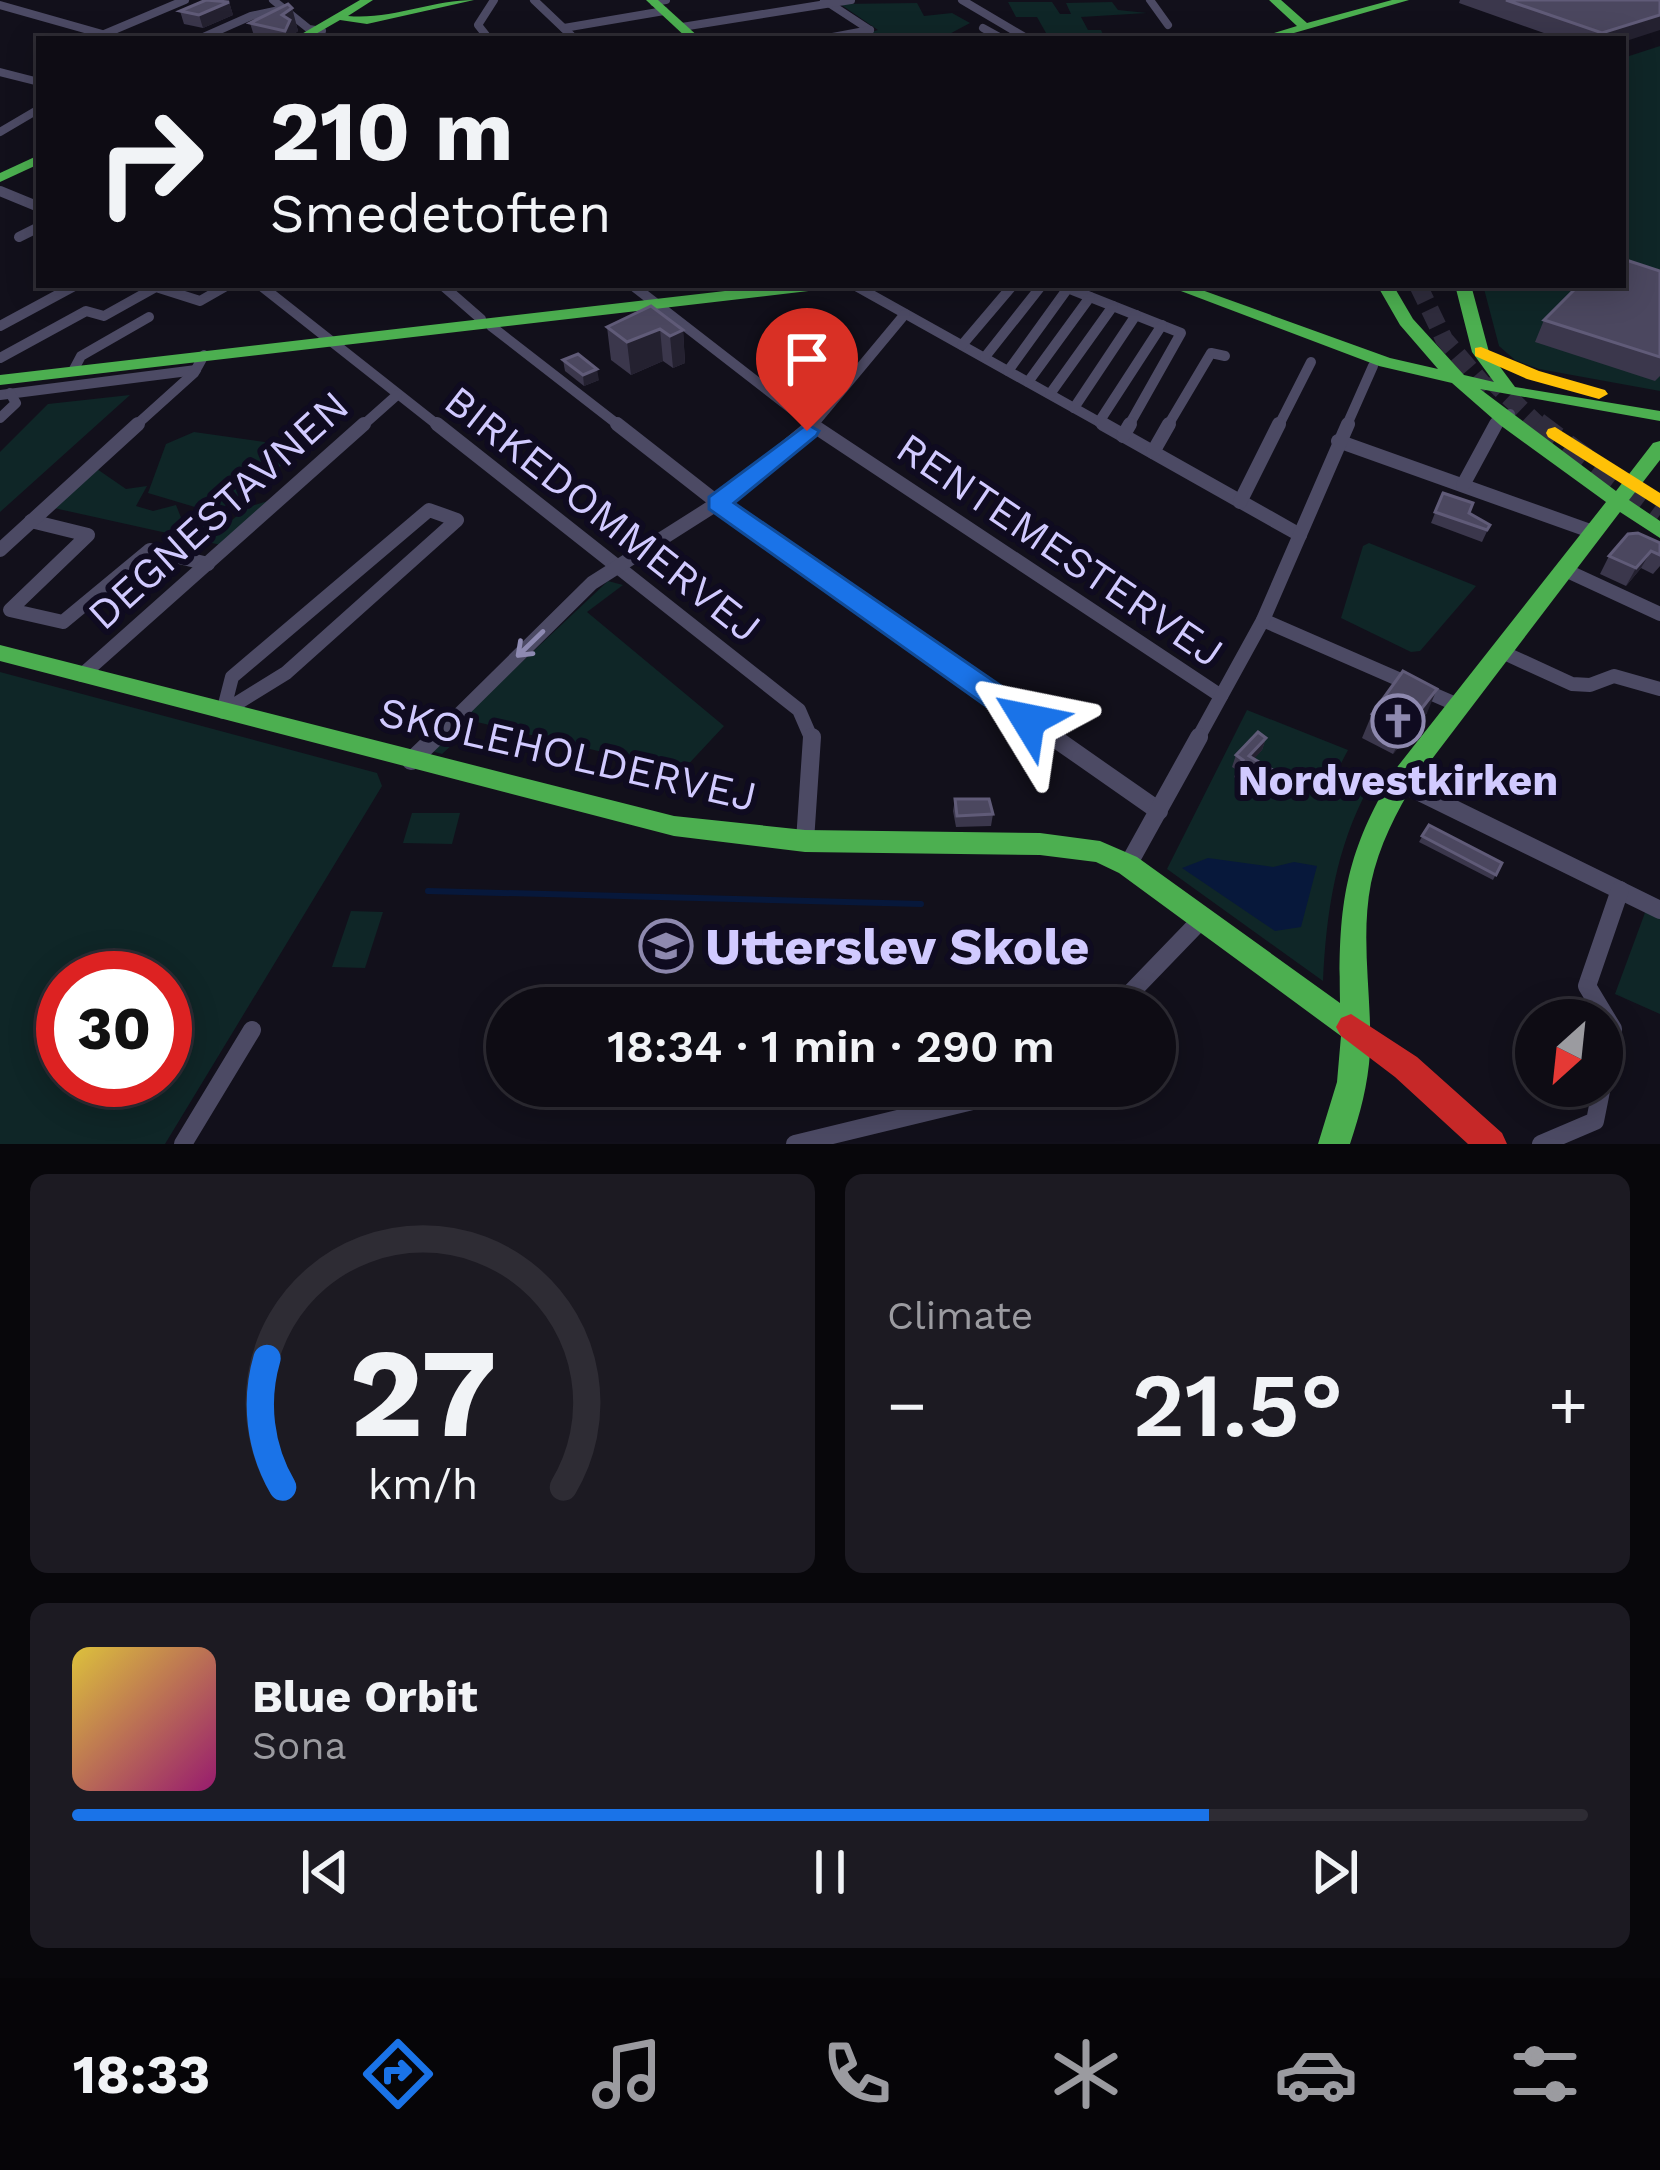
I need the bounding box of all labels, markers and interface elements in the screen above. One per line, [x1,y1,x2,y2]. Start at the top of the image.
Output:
text: 210 m [270,82,513,180]
icon: right [72,84,228,240]
text: Smedetoften [270,182,611,245]
pin [756,308,858,431]
icon: arrive [774,326,840,392]
street label: BIRKEDOMMERVEJ [435,376,771,652]
street label: DEGNESTAVNEN [78,381,358,639]
street label: RENTEMESTERVEJ [888,423,1232,677]
one-way arrow [515,629,545,657]
position arrow [965,657,1091,783]
street label: SKOLEHOLDERVEJ [375,687,761,821]
church icon: Nordvestkirken [1370,693,1426,749]
place label: Nordvestkirken [1238,756,1558,805]
place label: Utterslev Skole [705,917,1090,976]
school or university icon: Utterslev Skole [638,918,694,974]
speed limit sign: 30 [36,951,192,1107]
north arrow [1515,999,1623,1107]
map controls [1515,999,1623,1107]
text: 18:34 · 1 min · 290 m [607,1020,1055,1073]
text: Climate [887,1293,1033,1338]
text: 27 [349,1320,496,1466]
text: 21.5° [1132,1352,1343,1458]
text: − [887,1367,927,1444]
text: + [1548,1367,1588,1444]
text: km/h [367,1458,478,1508]
text: Blue Orbit [252,1670,478,1723]
text: Sona [252,1723,347,1768]
icon: previous [292,1839,358,1905]
icon: pause [797,1839,863,1905]
icon: next [1302,1839,1368,1905]
icon: directions [356,2032,440,2116]
icon: music [585,2032,669,2116]
icon: phone [815,2032,899,2116]
icon: climate [1044,2032,1128,2116]
icon: car [1274,2032,1358,2116]
icon: filters [1503,2032,1587,2116]
text: 18:33 [73,2043,210,2106]

